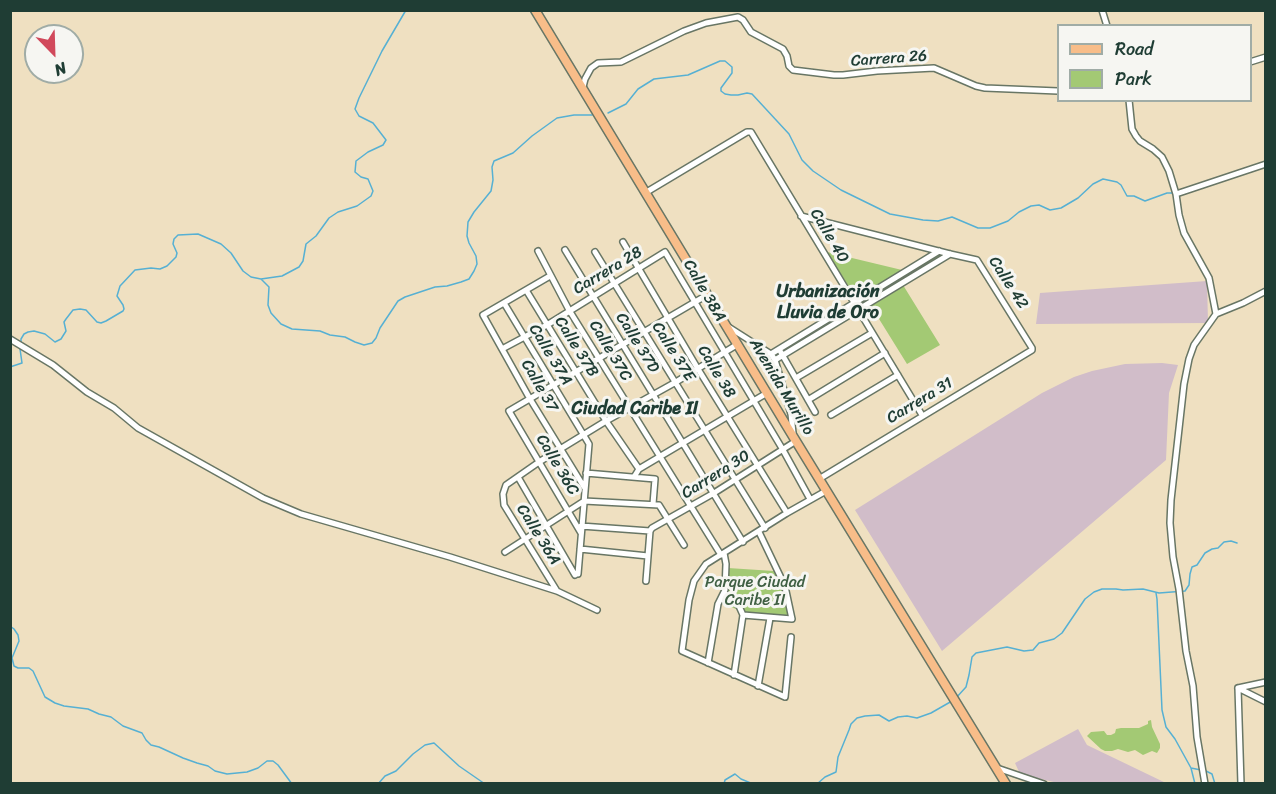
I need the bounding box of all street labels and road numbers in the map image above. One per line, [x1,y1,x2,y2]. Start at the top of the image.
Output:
street label: Carrera 26 [850,47,928,71]
street label: Calle 40 [805,205,853,267]
street label: Carrera 28 [570,243,646,299]
street label: Calle 42 [984,253,1032,313]
street label: Calle 38A [679,257,729,325]
street label: Calle 37D [611,309,663,377]
street label: Calle 37B [550,313,602,381]
street label: Calle 37C [584,317,636,385]
street label: Calle 37E [647,319,699,385]
street label: Calle 37A [524,321,576,389]
street label: Avenida Murillo [745,335,817,439]
street label: Calle 38 [693,342,739,402]
street label: Calle 37 [516,356,562,416]
street label: Carrera 31 [883,374,957,428]
street label: Calle 36C [531,431,583,499]
street label: Carrera 30 [678,446,754,504]
street label: Calle 36A [512,501,564,569]

